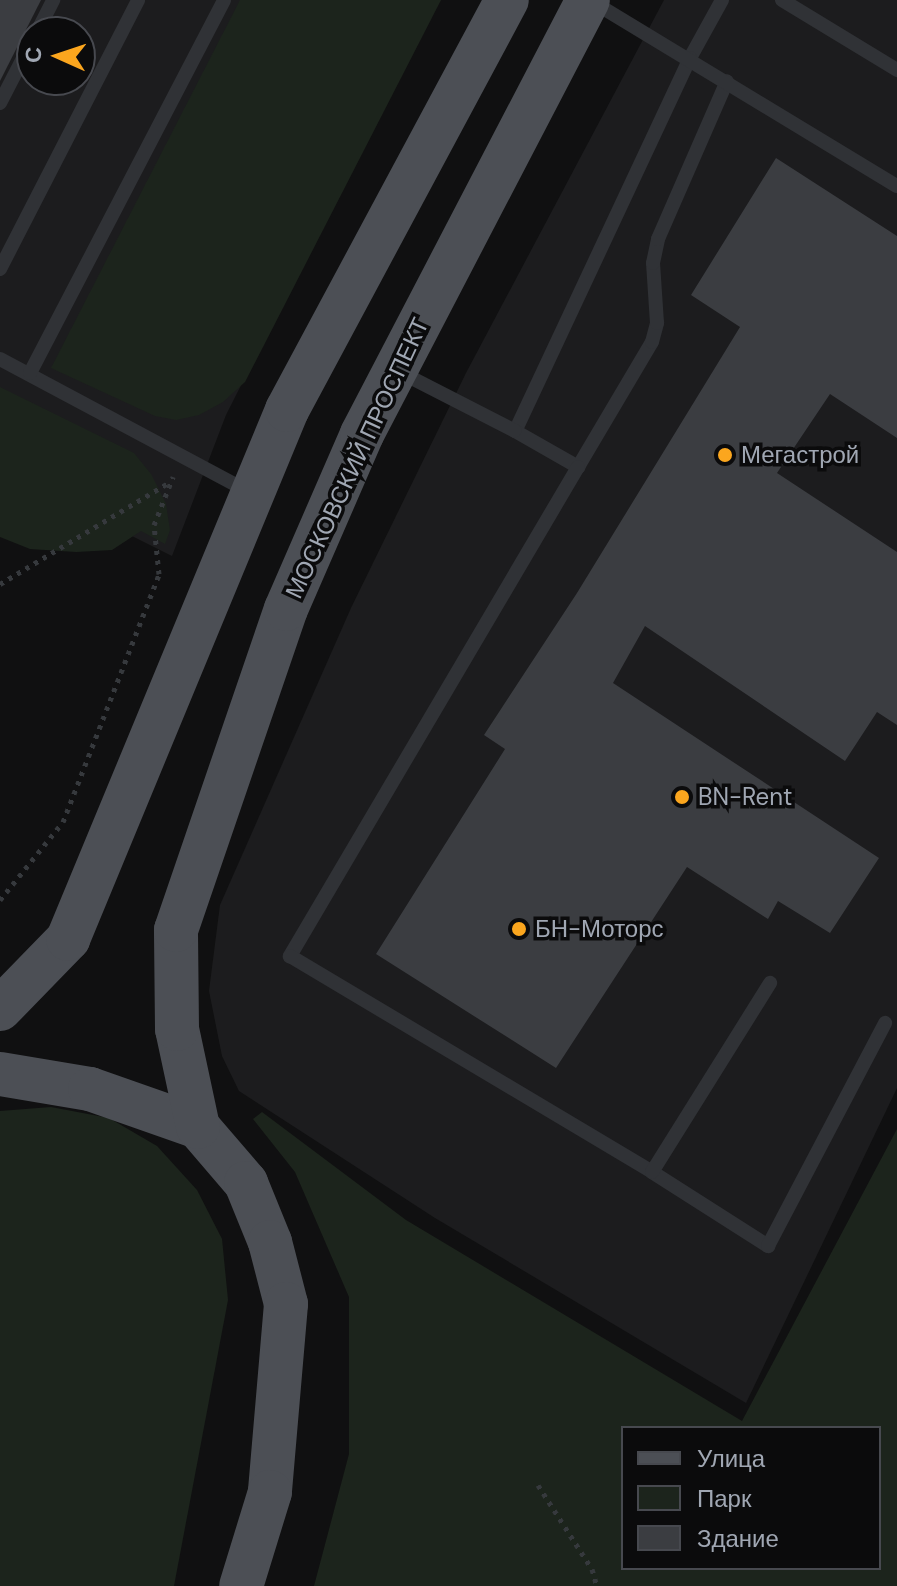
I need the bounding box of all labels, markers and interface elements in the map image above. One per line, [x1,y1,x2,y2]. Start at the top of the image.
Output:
north arrow [16,16,96,96]
text: С [19,46,48,64]
street label: МОСКОВСКИЙ ПРОСПЕКТ [279,313,435,603]
place label: Мегастрой [741,441,859,469]
marker: Мегастрой [716,446,734,464]
place label: BN-Rent [698,783,792,811]
marker: BN-Rent [673,788,691,806]
place label: БН-Моторс [535,915,664,943]
marker: БН-Моторс [510,920,528,938]
legend [621,1426,881,1570]
text: Улица [697,1443,765,1474]
text: Парк [697,1483,751,1514]
text: Здание [697,1523,779,1554]

